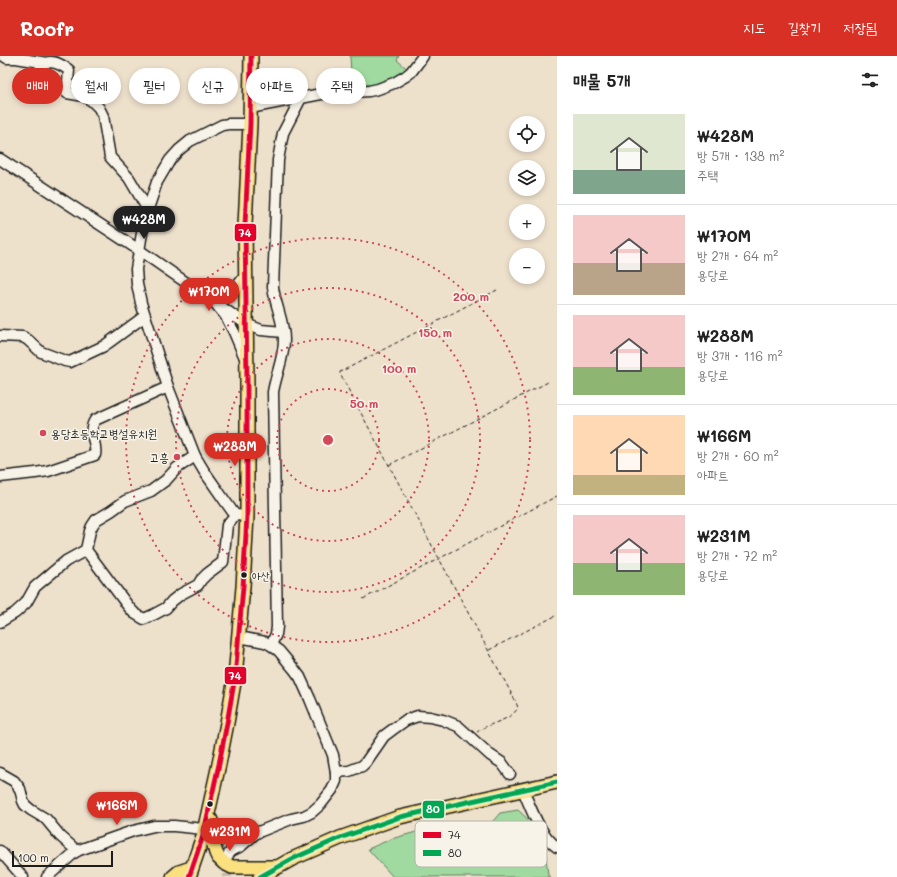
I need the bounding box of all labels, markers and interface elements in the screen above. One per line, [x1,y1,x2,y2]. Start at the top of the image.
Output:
text: Roofr [20,16,74,41]
text: 지도 [743,18,765,37]
text: 길찾기 [787,18,821,37]
text: 저장됨 [843,18,877,37]
chip: 매매 [12,68,63,104]
chip: 월세 [71,68,121,104]
chip: 필터 [129,68,180,104]
chip: 신규 [188,68,238,104]
chip: 아파트 [246,68,308,104]
chip: 주택 [316,68,366,104]
text: 매물 5개 [573,69,630,91]
icon: filters [859,69,881,91]
map controls [509,116,545,284]
button: locate [509,116,545,152]
text: ₩428M [697,124,754,146]
icon: home [605,130,653,178]
text: 방 5개 · 138 m² [697,147,784,164]
button: layers [509,160,545,196]
text: 주택 [697,166,718,183]
button: + [509,204,545,240]
pin: ₩428M [116,206,172,240]
text: ₩428M [122,210,166,227]
line badge: 74 [234,223,257,242]
text: ₩170M [697,224,751,246]
text: 74 [238,225,252,240]
icon: home [605,231,653,279]
text: 방 2개 · 64 m² [697,247,778,264]
button: − [509,248,545,284]
text: 용당로 [697,266,728,283]
pin: ₩170M [181,278,237,312]
text: ₩170M [188,282,230,299]
text: 200 m [453,288,489,304]
text: 150 m [418,324,452,340]
text: ₩288M [697,324,754,346]
icon: home [605,331,653,379]
text: 방 3개 · 116 m² [697,347,783,364]
text: 100 m [382,360,416,376]
text: 용당로 [697,366,728,383]
text: 50 m [350,395,378,411]
text: ₩166M [697,424,752,446]
place label: 용당초등학교병설유치원 [51,425,157,441]
marker: 용당초등학교병설유치원 [38,428,48,438]
icon: home [605,431,653,479]
pin: ₩288M [207,433,263,467]
centre of rings [321,433,335,447]
text: ₩288M [213,437,257,454]
text: 방 2개 · 60 m² [697,447,779,464]
place label: 고흥 [150,449,169,465]
marker: 고흥 [172,452,182,462]
text: 아파트 [697,466,728,483]
text: ₩231M [697,524,751,546]
icon: home [605,531,653,579]
text: 방 2개 · 72 m² [697,547,777,564]
text: 용당로 [697,566,728,583]
place label: 아산 [252,568,270,583]
marker: 아산 [239,570,249,580]
line badge: 74 [224,666,247,685]
text: 74 [228,668,242,683]
pin: ₩166M [89,792,145,826]
text: ₩166M [96,796,138,813]
unlabelled marker [205,799,215,809]
line badge: 80 [422,800,445,819]
text: 80 [426,801,440,816]
pin: ₩231M [202,818,258,852]
legend [415,821,547,867]
text: ₩231M [209,822,251,839]
text: 74 [448,827,461,842]
text: 80 [448,845,462,860]
scale bar [12,849,113,868]
text: 100 m [18,850,49,865]

